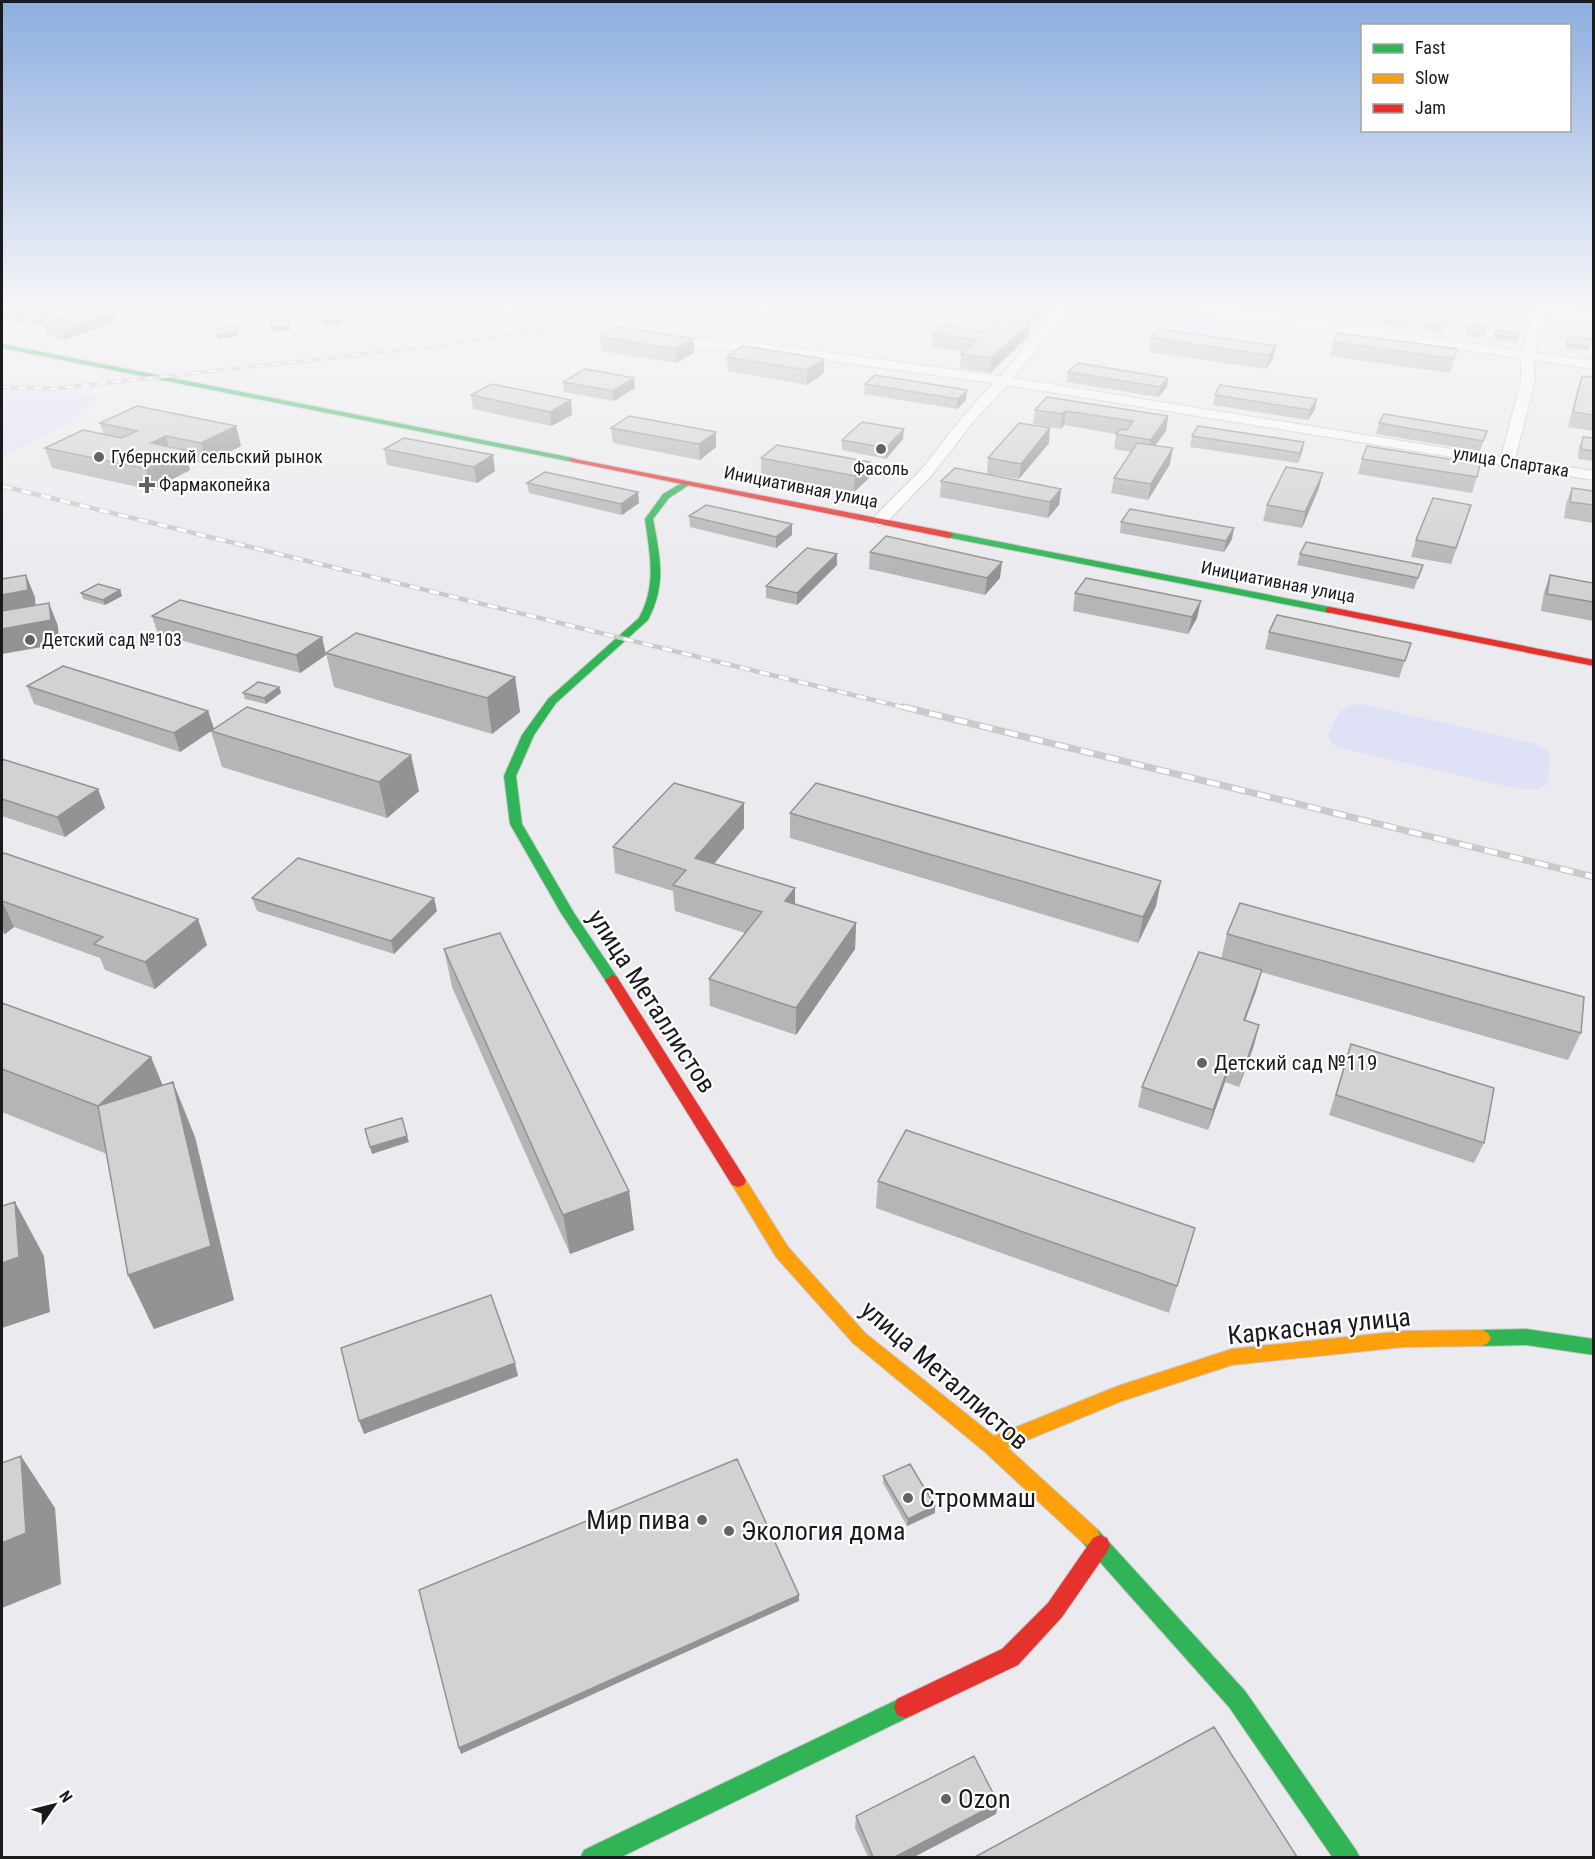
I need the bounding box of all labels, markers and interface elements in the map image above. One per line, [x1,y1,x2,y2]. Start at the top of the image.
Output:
legend [1361,24,1571,132]
text: Fast [1415,37,1446,58]
text: Slow [1415,67,1450,88]
text: Jam [1415,97,1446,118]
marker: Фасоль [874,442,888,456]
street label: улица Спартака [1452,442,1571,481]
place label: Губернский сельский рынок [111,446,323,467]
marker: Губернский сельский рынок [92,450,106,464]
place label: Фасоль [853,458,909,479]
street label: Инициативная улица [722,461,880,512]
place label: Фармакопейка [159,474,270,495]
marker: Фармакопейка [140,478,154,492]
street label: Инициативная улица [1199,556,1357,607]
place label: Детский сад №103 [42,629,182,650]
marker: Детский сад №103 [23,633,37,647]
street label: улица Металлистов [582,904,722,1098]
place label: Детский сад №119 [1214,1051,1377,1075]
marker: Детский сад №119 [1195,1056,1209,1070]
street label: улица Металлистов [855,1294,1035,1456]
street label: Каркасная улица [1226,1301,1412,1351]
place label: Строммаш [920,1483,1036,1513]
marker: Строммаш [901,1491,915,1505]
place label: Мир пива [586,1505,690,1535]
marker: Мир пива [695,1513,709,1527]
place label: Экология дома [741,1516,905,1546]
marker: Экология дома [722,1524,736,1538]
north arrow [24,1775,84,1835]
place label: Ozon [958,1784,1010,1814]
text: N [55,1787,76,1806]
marker: Ozon [939,1792,953,1806]

